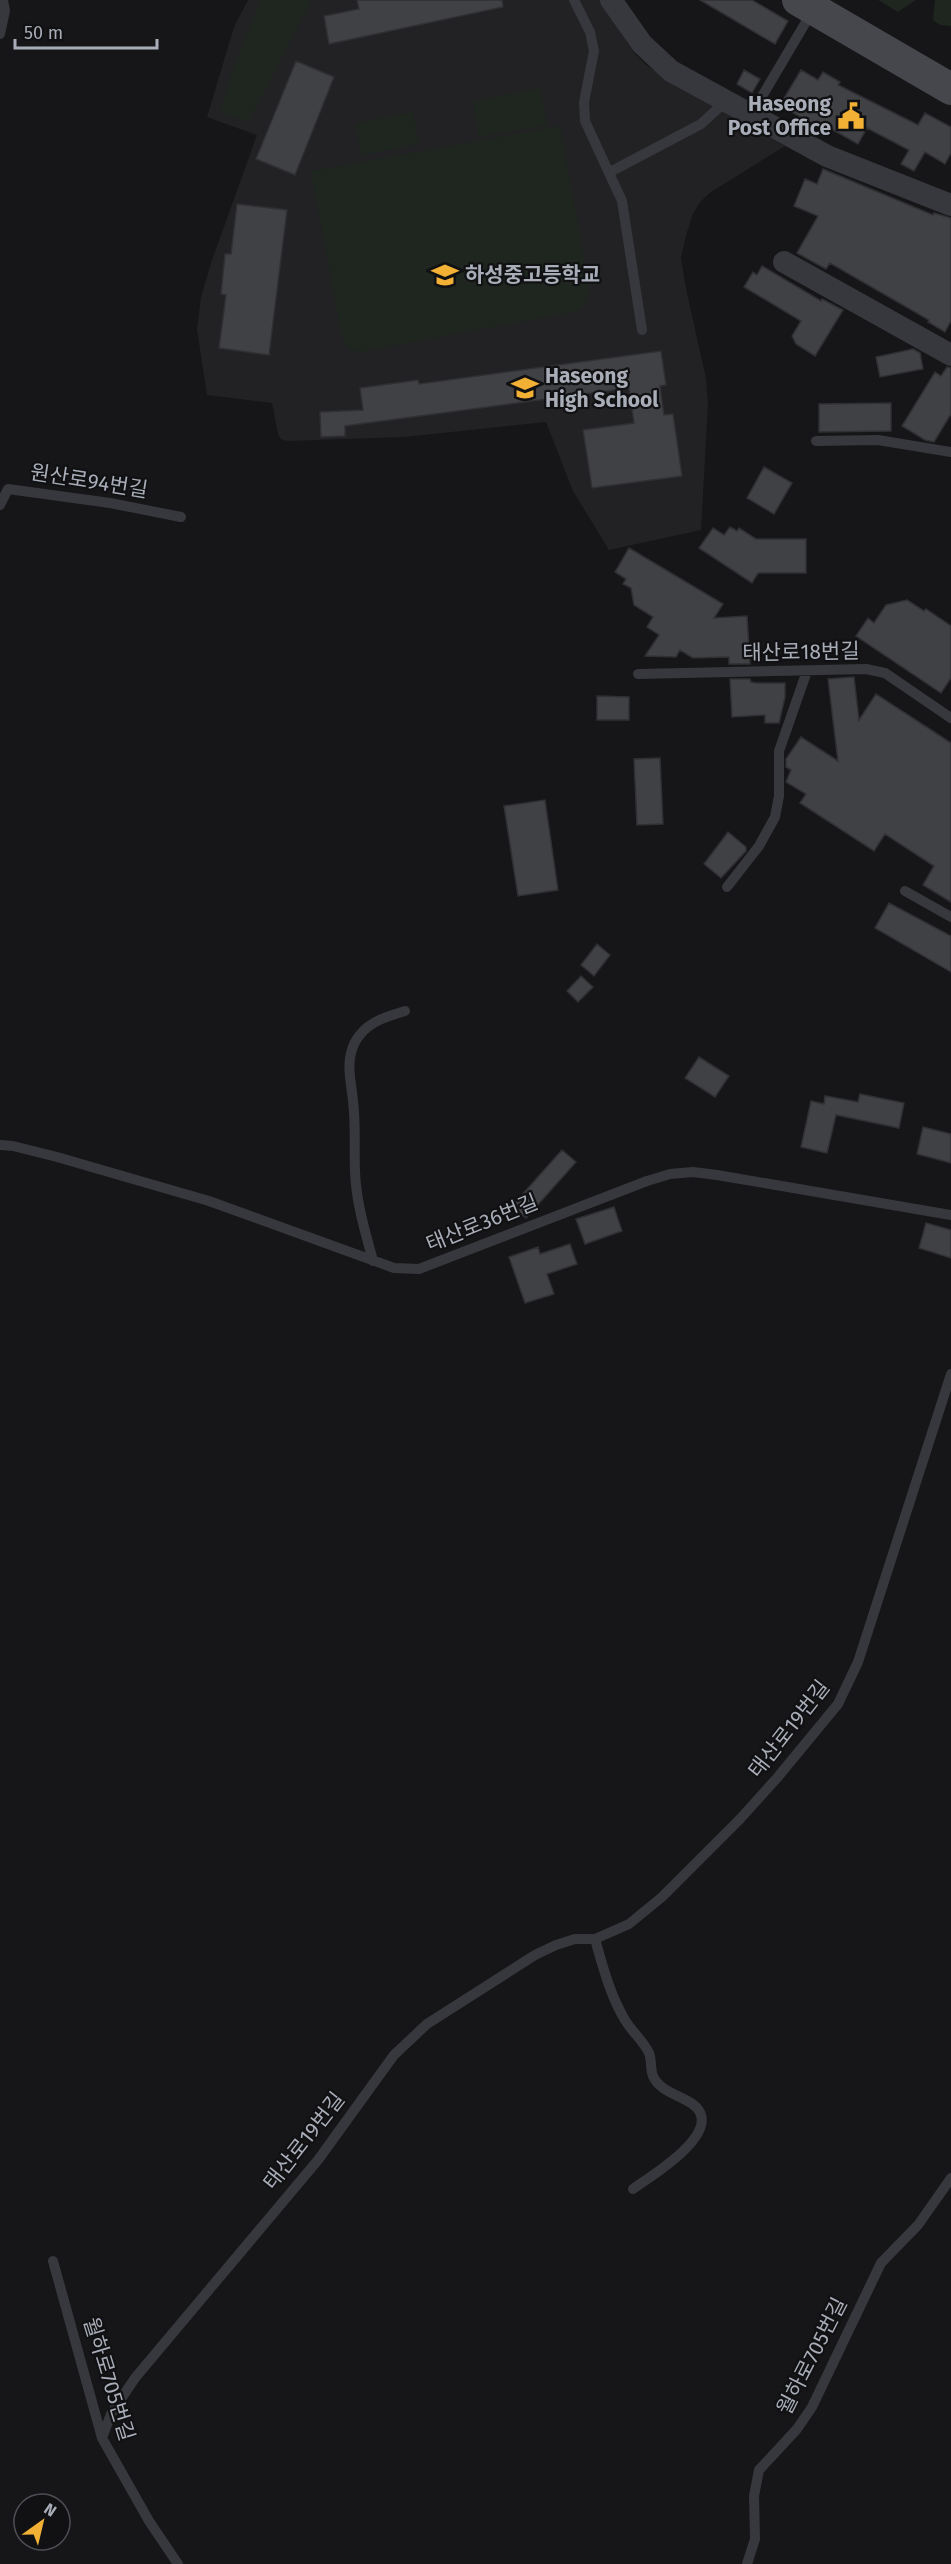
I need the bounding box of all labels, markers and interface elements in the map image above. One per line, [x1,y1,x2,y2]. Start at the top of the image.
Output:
scale bar [15,12,158,50]
text: 50 m [24,22,63,44]
place label: Haseong Post Office [728,91,831,141]
public building icon: Haseong Post Office [836,101,866,131]
school or university icon: 하성중고등학교 [430,260,460,290]
place label: 하성중고등학교 [465,262,600,288]
place label: Haseong High School [545,363,659,413]
school or university icon: Haseong High School [510,373,540,403]
street label: 원산로94번길 [28,459,150,503]
street label: 태산로18번길 [742,638,860,666]
street label: 태산로36번길 [422,1189,542,1257]
street label: 태산로19번길 [743,1675,835,1783]
street label: 태산로19번길 [258,2087,350,2195]
street label: 월하로705번길 [771,2293,853,2419]
street label: 월하로705번길 [78,2314,140,2444]
north arrow [12,2492,72,2552]
text: N [40,2499,60,2521]

